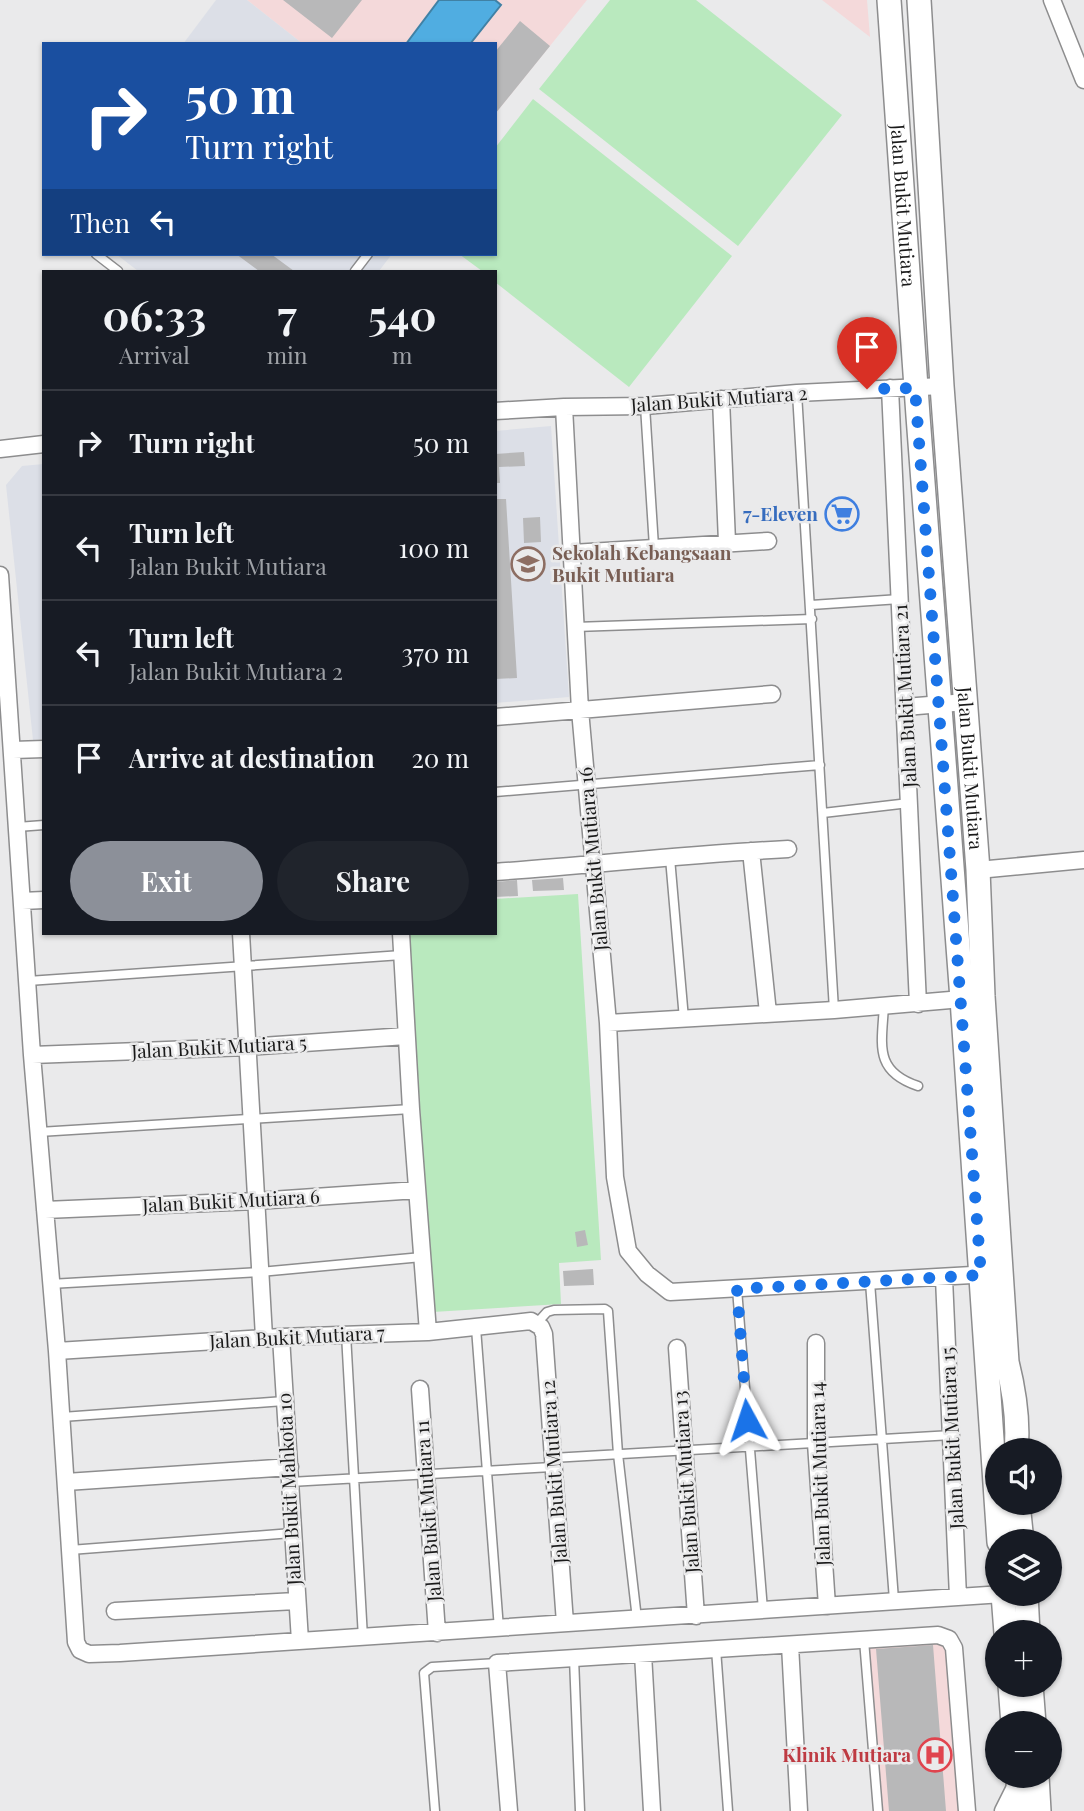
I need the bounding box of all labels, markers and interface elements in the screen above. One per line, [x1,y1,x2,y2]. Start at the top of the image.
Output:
text: 50 m [185,61,295,126]
icon: right [70,70,161,161]
street label: Jalan Bukit Mutiara [886,122,923,288]
text: Turn right [185,124,333,167]
icon: left [144,203,182,241]
text: Then [70,205,130,240]
text: 06:33 [102,286,206,342]
text: 7 [278,286,297,342]
text: 540 [368,286,437,342]
pin [837,317,897,389]
icon: arrive [848,328,886,366]
text: Arrival [119,339,190,370]
text: min [267,339,308,370]
text: m [392,339,412,370]
street label: Jalan Bukit Mutiara 2 [629,379,808,417]
icon: right [70,424,108,462]
text: Turn right [129,425,255,460]
text: 50 m [413,425,469,460]
supermarket icon: 7-Eleven [823,495,861,533]
place label: 7-Eleven [743,500,818,526]
text: Turn left [129,515,234,550]
icon: left [70,529,108,567]
text: 100 m [399,530,469,565]
place label: Sekolah Kebangsaan Bukit Mutiara [552,539,732,587]
school or university icon: Sekolah Kebangsaan Bukit Mutiara [509,545,547,583]
text: Jalan Bukit Mutiara [129,550,327,581]
street label: Jalan Bukit Mutiara 21 [886,604,922,790]
text: Turn left [129,620,234,655]
icon: left [70,634,108,672]
text: 370 m [402,635,469,670]
text: Jalan Bukit Mutiara 2 [129,655,343,686]
street label: Jalan Bukit Mutiara [952,685,990,851]
icon: arrive [70,739,108,777]
text: Arrive at destination [129,740,375,775]
text: 20 m [411,740,469,775]
street label: Jalan Bukit Mutiara 16 [571,766,613,953]
button: Exit [70,841,263,921]
button: Share [277,841,469,921]
street label: Jalan Bukit Mutiara 5 [130,1028,307,1064]
street label: Jalan Bukit Mutiara 6 [141,1182,320,1218]
street label: Jalan Bukit Mutiara 7 [208,1318,386,1354]
street label: Jalan Bukit Mutiara 15 [933,1346,969,1531]
street label: Jalan Bukit Mutiara 12 [534,1379,572,1566]
street label: Jalan Bukit Mutiara 14 [803,1382,835,1568]
position arrow [710,1383,784,1457]
street label: Jalan Bukit Mutiara 13 [666,1390,704,1575]
street label: Jalan Bukit Mahkota 10 [270,1392,306,1587]
street label: Jalan Bukit Mutiara 11 [408,1419,446,1604]
map controls [985,1438,1062,1788]
button: sound [985,1438,1062,1515]
button: layers [985,1529,1062,1606]
button: + [985,1620,1062,1697]
button: − [985,1711,1062,1788]
hospital icon: Klinik Mutiara [916,1736,954,1774]
place label: Klinik Mutiara [782,1741,911,1767]

